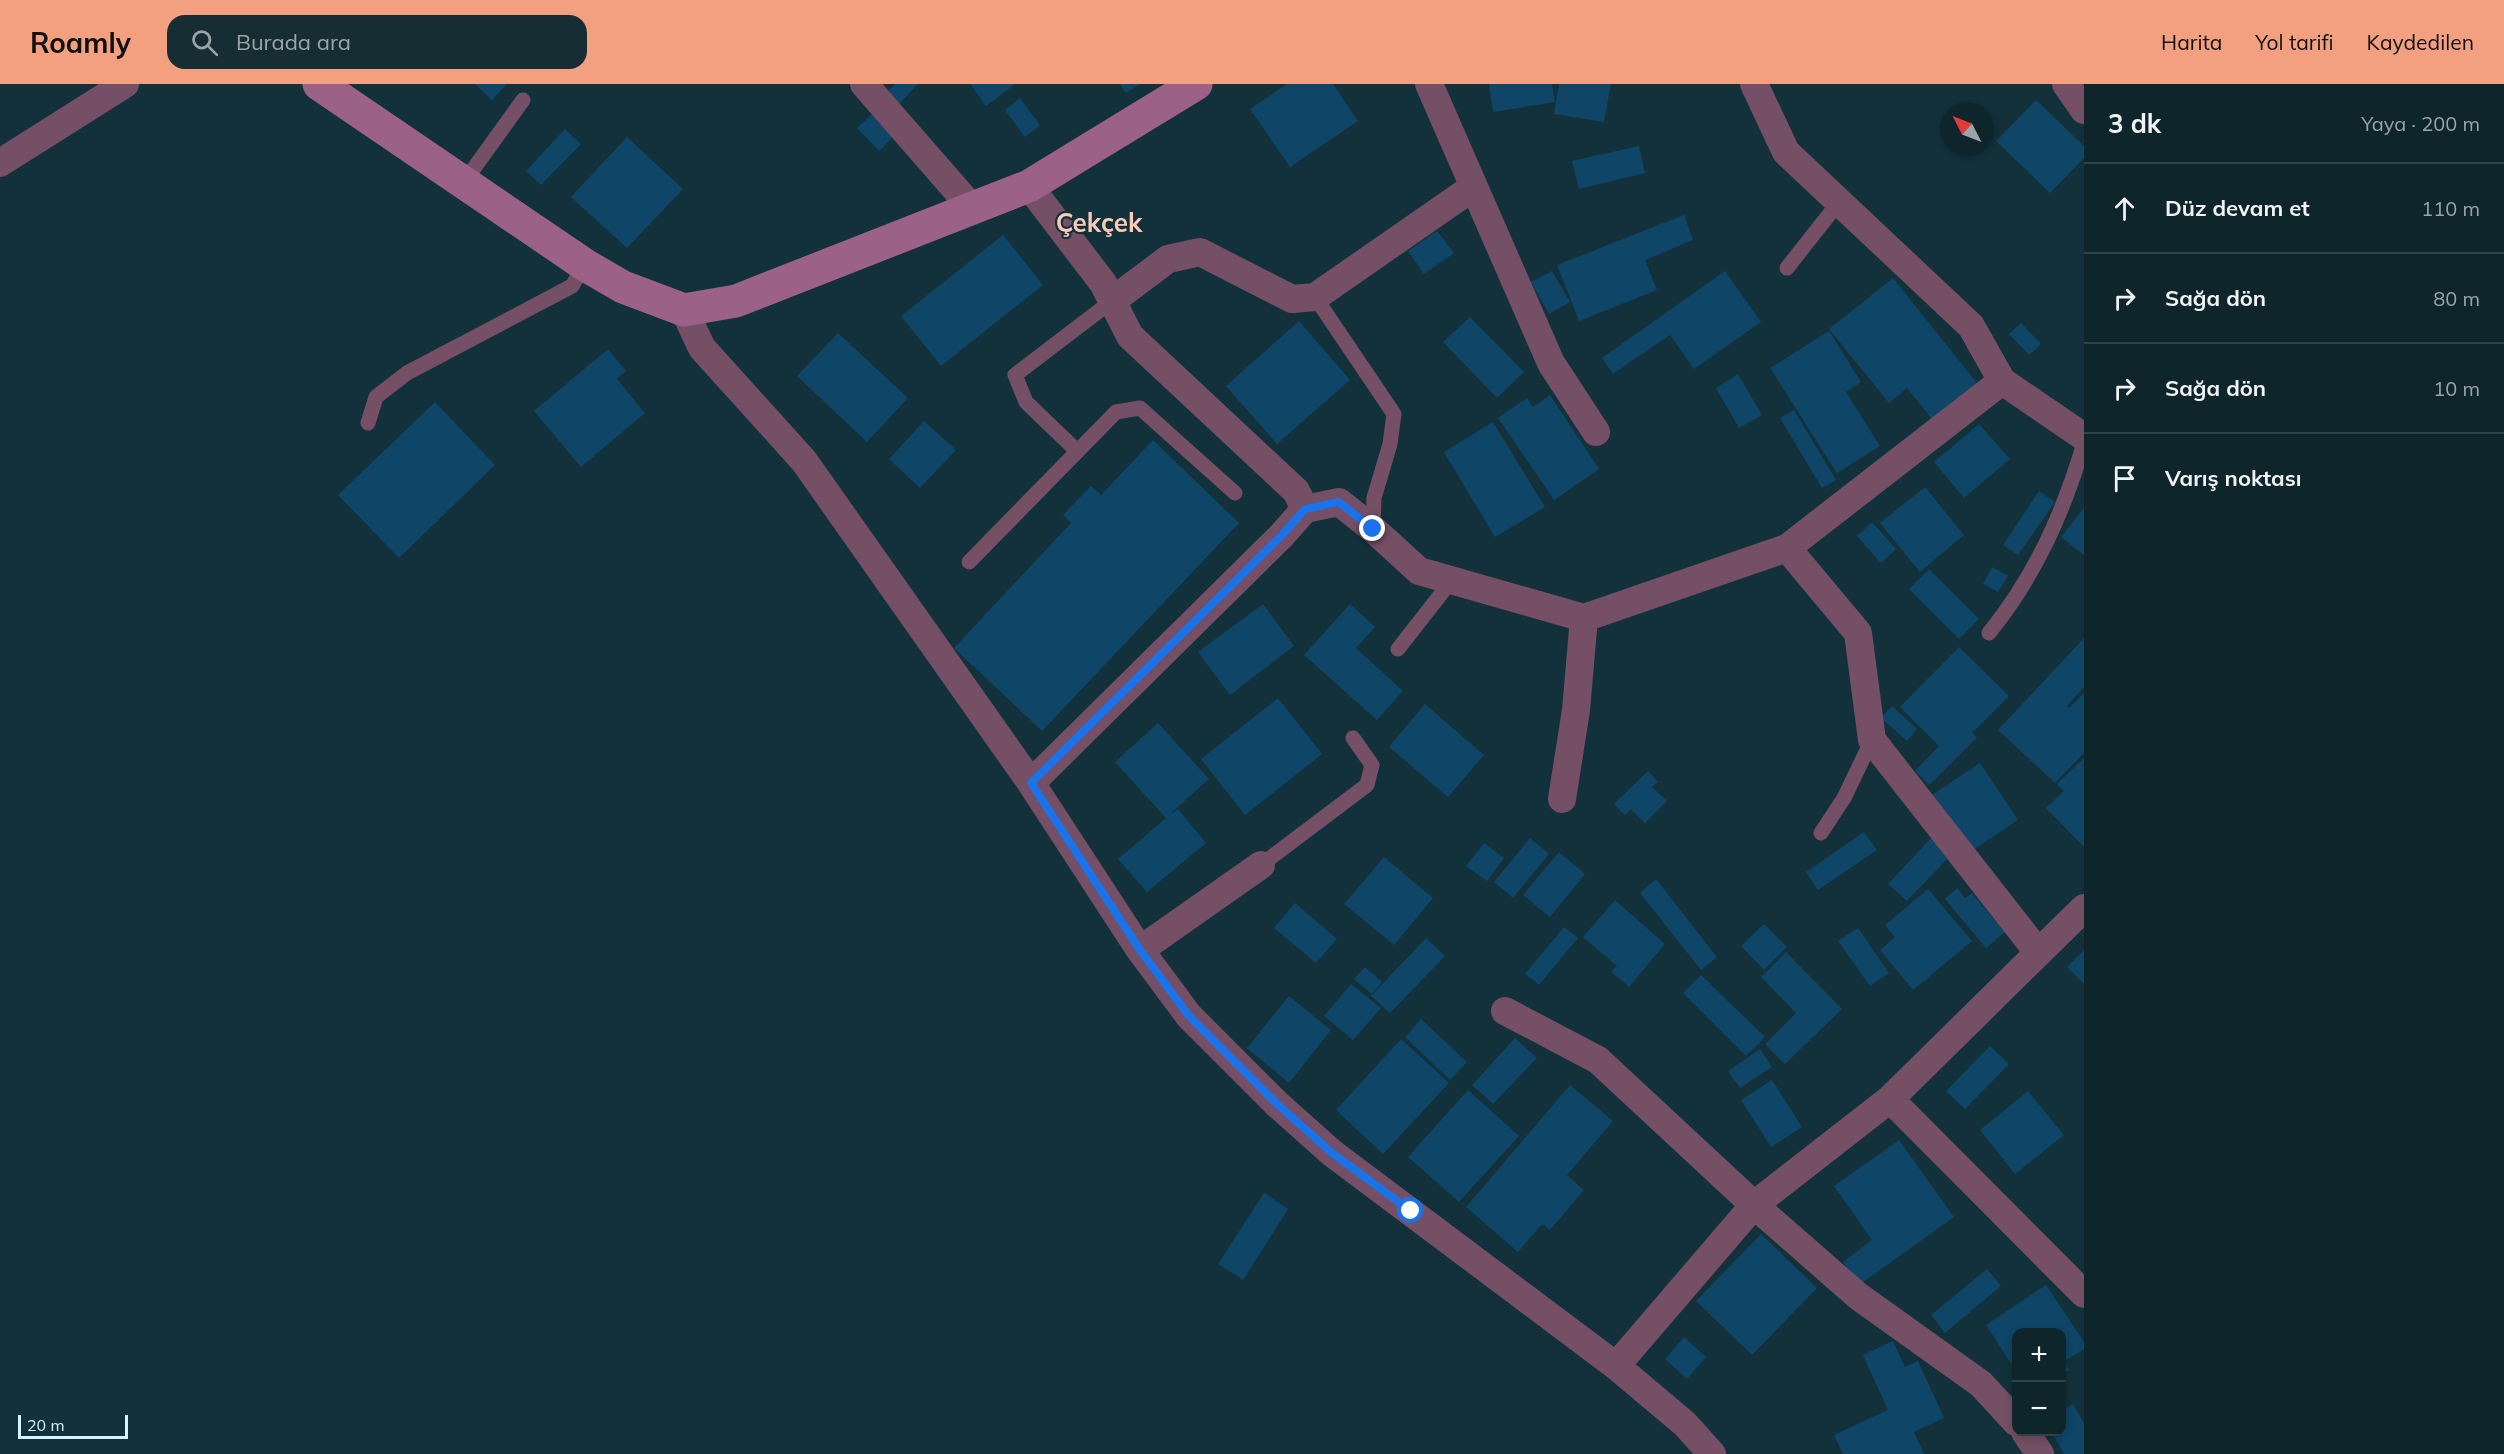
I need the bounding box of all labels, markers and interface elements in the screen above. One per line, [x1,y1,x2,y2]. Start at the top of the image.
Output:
search box [167,15,587,69]
text: Roamly [30,25,131,60]
icon: search [188,26,221,59]
text: Burada ara [236,28,351,56]
text: Harita [2161,29,2222,55]
text: Yol tarifi [2255,29,2334,55]
text: Kaydedilen [2367,29,2474,55]
north arrow [1940,102,1994,156]
text: 3 dk [2108,107,2161,140]
text: Yaya · 200 m [2361,111,2480,136]
icon: ahead [2108,192,2141,225]
text: Düz devam et [2165,194,2310,222]
text: 110 m [2421,196,2480,221]
district label: Çekçek [1056,206,1143,239]
icon: right [2108,282,2141,315]
text: Sağa dön [2165,284,2266,312]
text: 80 m [2433,286,2480,311]
icon: right [2108,372,2141,405]
text: Sağa dön [2165,374,2266,402]
text: 10 m [2433,376,2480,401]
icon: arrive [2108,462,2141,495]
text: Varış noktası [2165,464,2301,492]
route end [1359,515,1385,541]
route start [1397,1197,1423,1223]
map controls [2012,1328,2066,1436]
button: + [2012,1328,2066,1382]
button: − [2012,1382,2066,1436]
scale bar [18,1412,128,1440]
text: 20 m [27,1415,64,1435]

